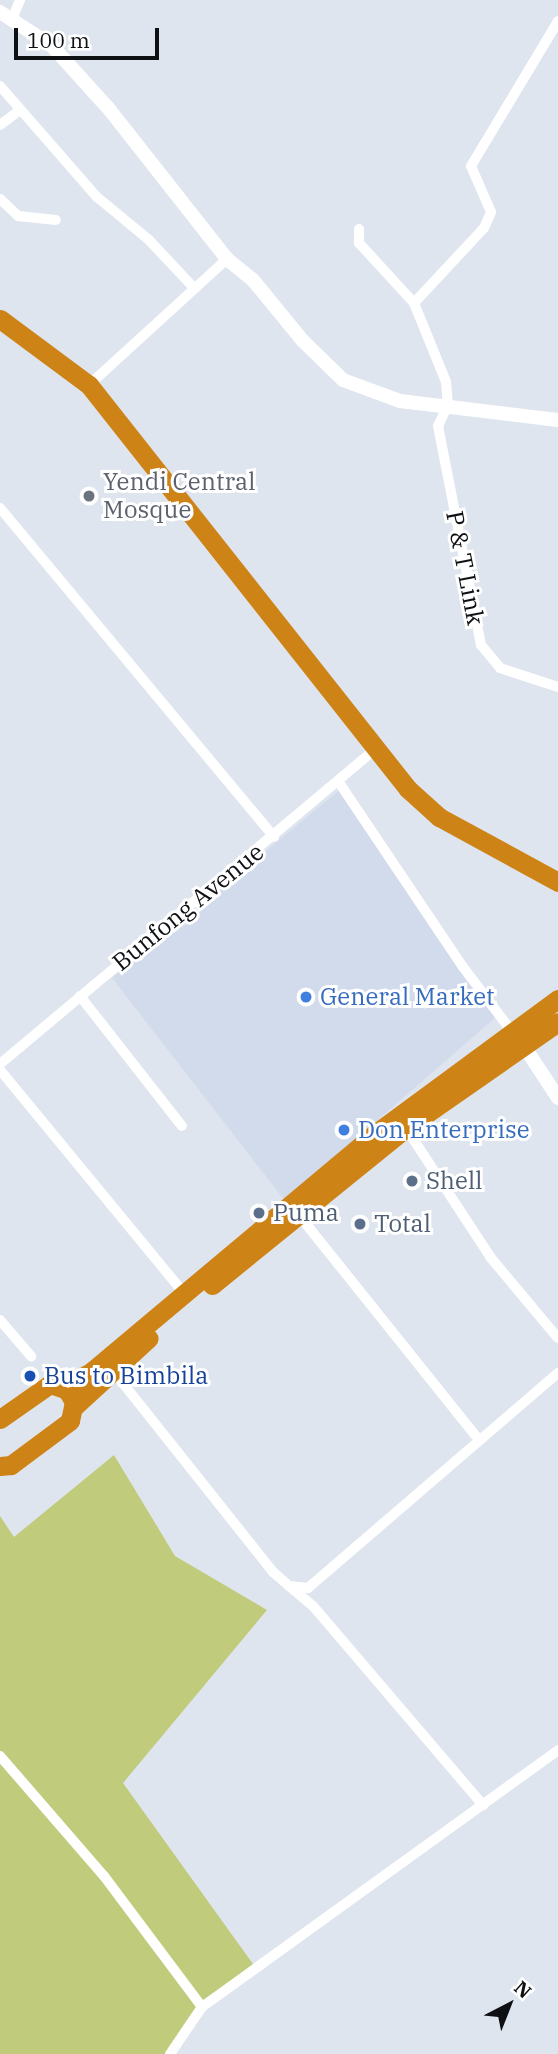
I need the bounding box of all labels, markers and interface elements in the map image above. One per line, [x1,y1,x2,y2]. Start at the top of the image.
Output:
scale bar [18,14,163,58]
text: 100 m [27,26,90,54]
place label: Yendi Central Mosque [103,468,255,524]
marker: Yendi Central Mosque [81,488,97,504]
street label: P & T Link [440,509,490,627]
street label: Bunfong Avenue [107,837,269,977]
place label: General Market [320,983,495,1011]
marker: General Market [298,989,314,1005]
place label: Don Enterprise [358,1116,530,1144]
marker: Don Enterprise [336,1122,352,1138]
place label: Shell [426,1167,482,1195]
marker: Shell [404,1173,420,1189]
place label: Puma [273,1199,339,1227]
marker: Puma [251,1205,267,1221]
place label: Total [374,1210,431,1238]
marker: Total [352,1216,368,1232]
place label: Bus to Bimbila [44,1362,208,1390]
marker: Bus to Bimbila [22,1368,38,1384]
north arrow [474,1970,544,2040]
text: N [509,1975,537,2003]

